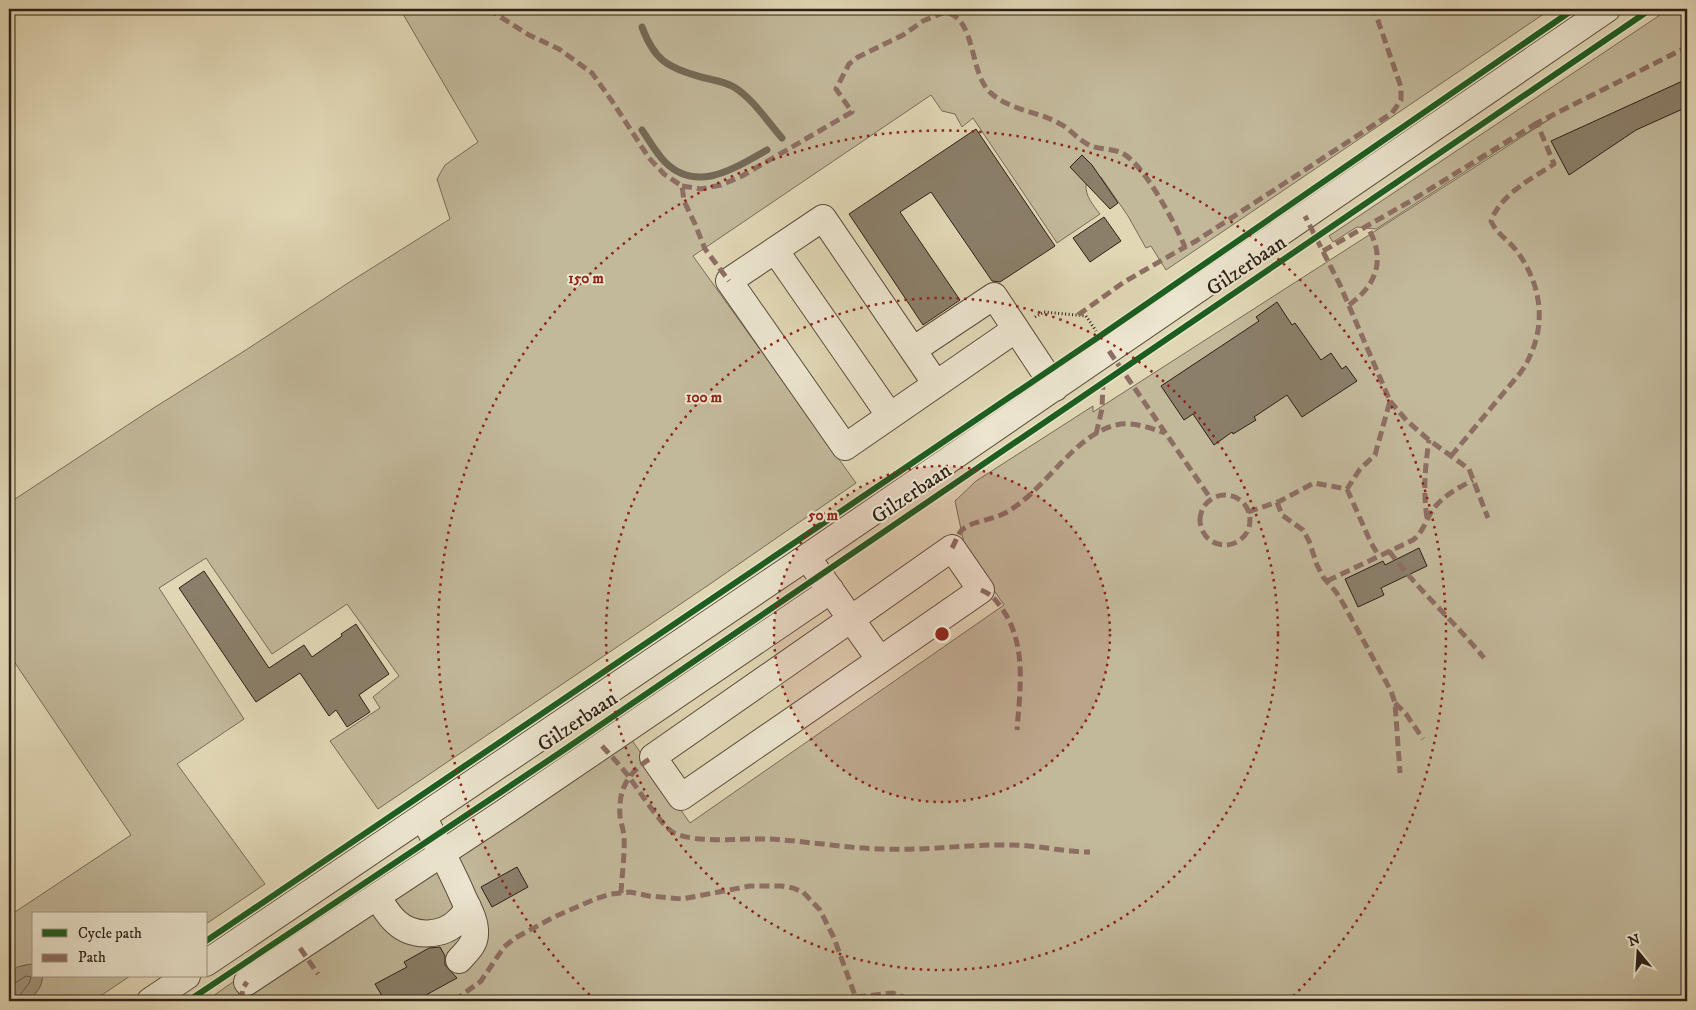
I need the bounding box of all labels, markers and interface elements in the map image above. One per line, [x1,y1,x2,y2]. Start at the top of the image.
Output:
street label: Gilzerbaan [1202,230,1291,302]
text: 150 m [568,269,604,288]
text: 100 m [686,388,723,407]
street label: Gilzerbaan [867,458,956,530]
text: 50 m [807,506,839,525]
centre of rings [933,625,951,643]
street label: Gilzerbaan [533,686,622,758]
legend [32,912,208,978]
text: Cycle path [78,924,142,943]
north arrow [1614,928,1664,978]
text: N [1626,930,1643,951]
text: Path [78,948,106,967]

